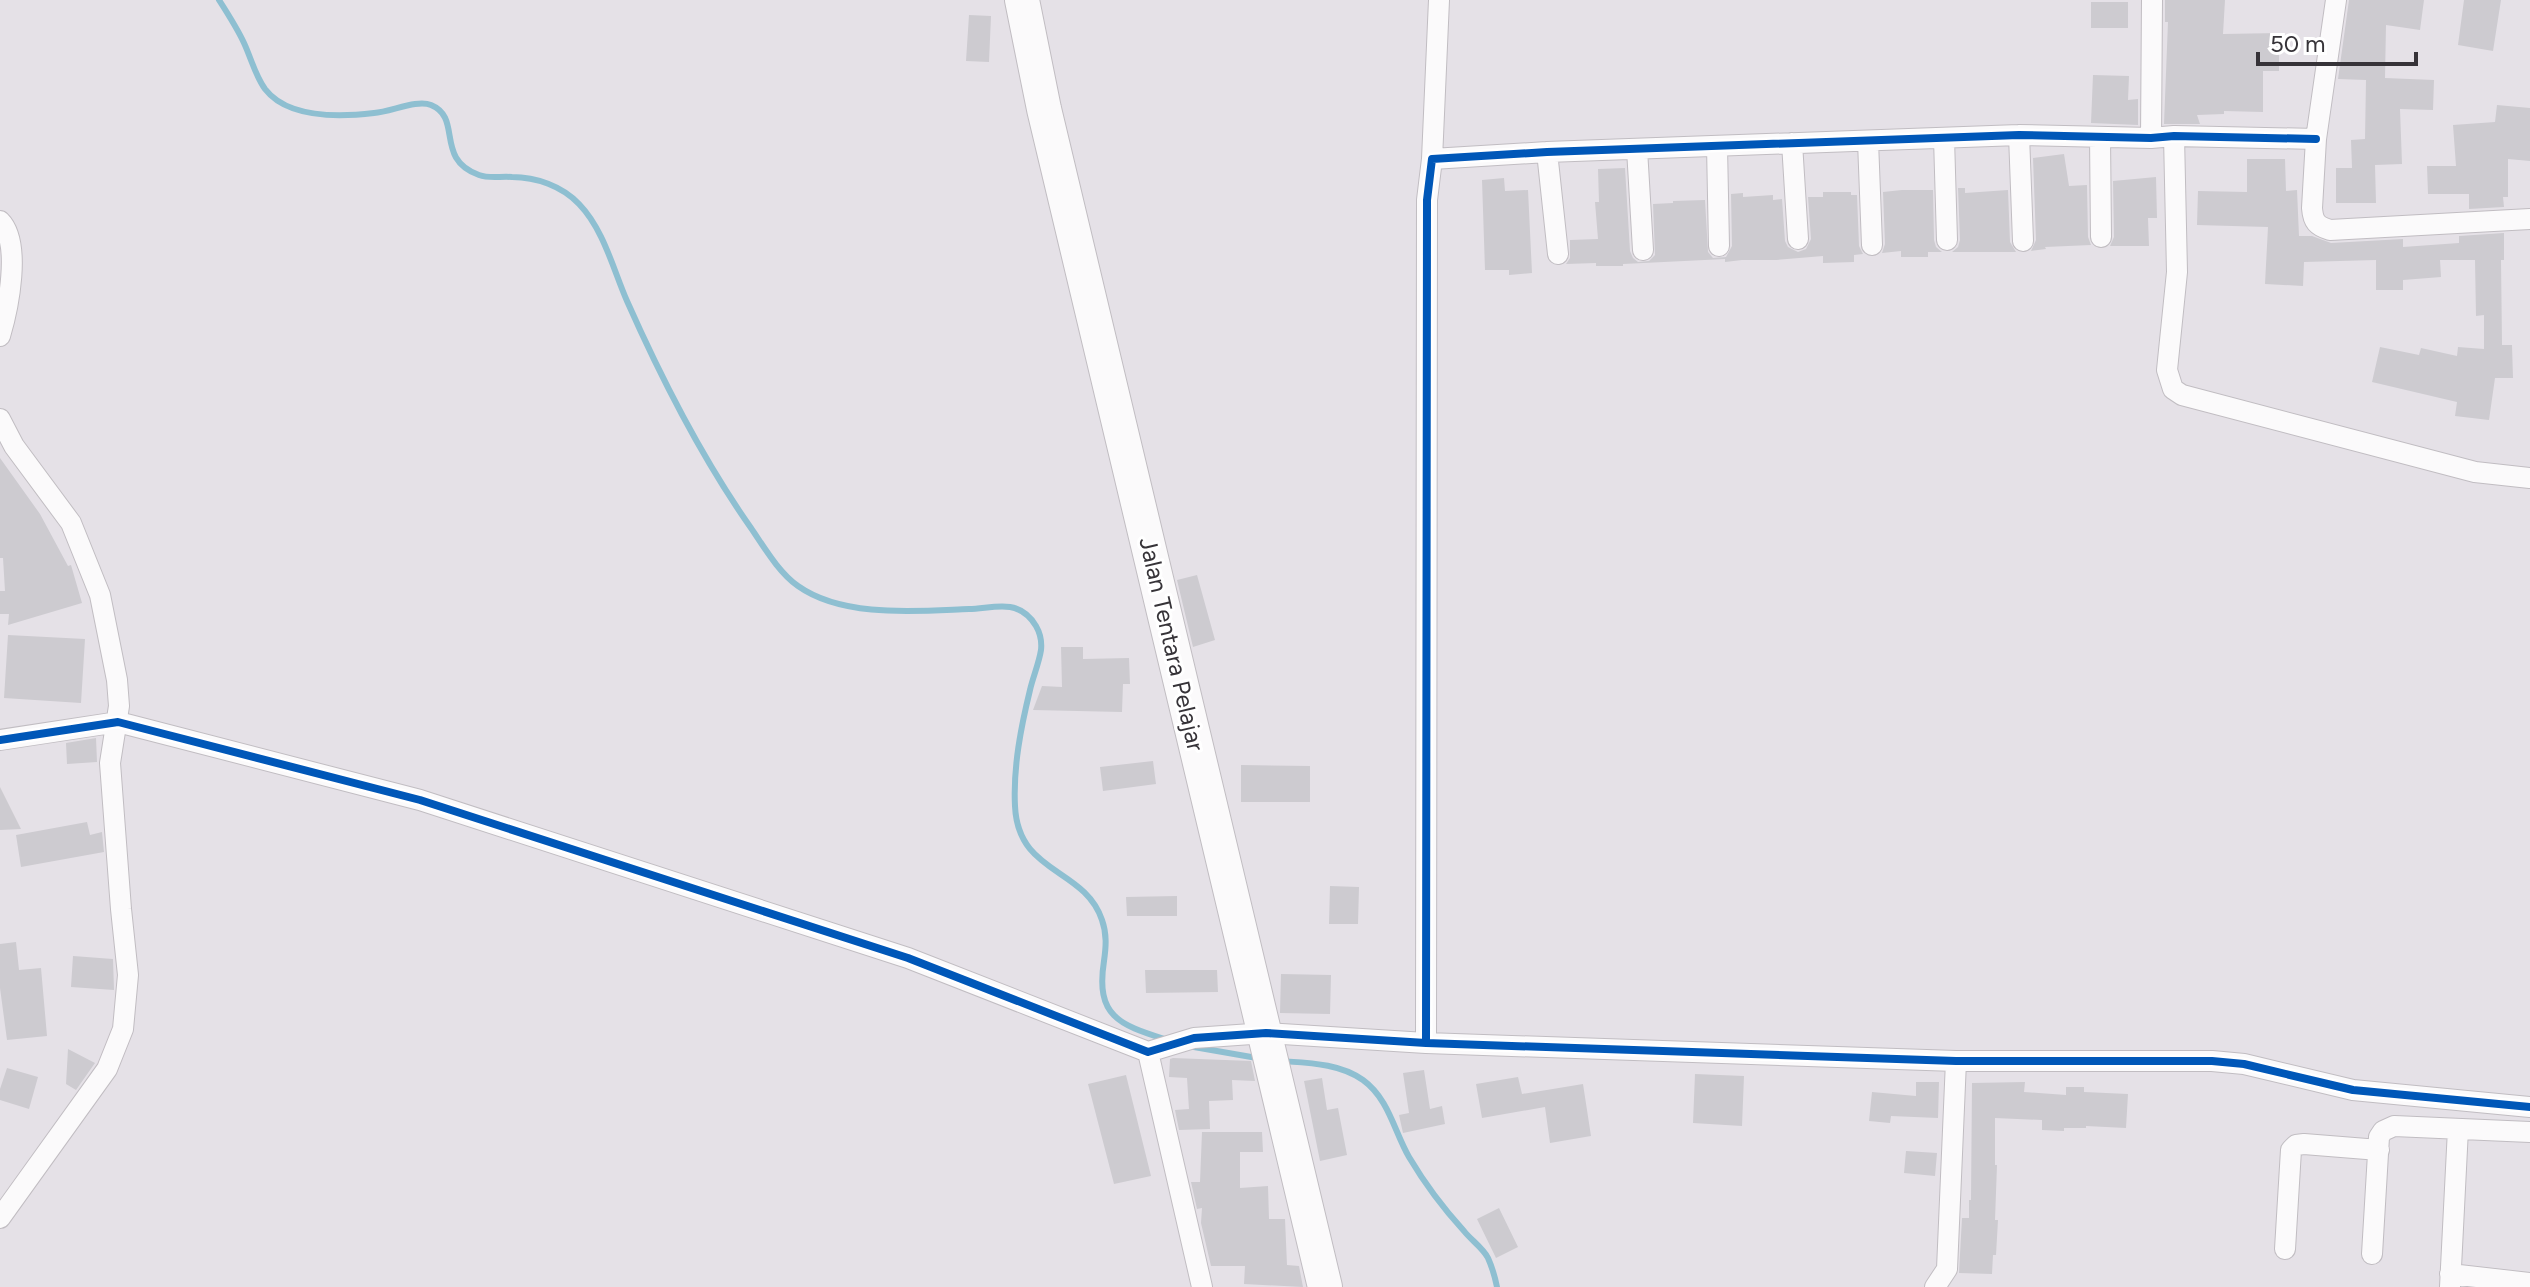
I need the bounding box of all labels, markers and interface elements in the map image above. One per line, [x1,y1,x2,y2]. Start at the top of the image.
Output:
scale bar [2258,16,2416,66]
text: 50 m [2270,29,2326,58]
street label: Jalan Tentara Pelajar [1133,534,1211,754]

